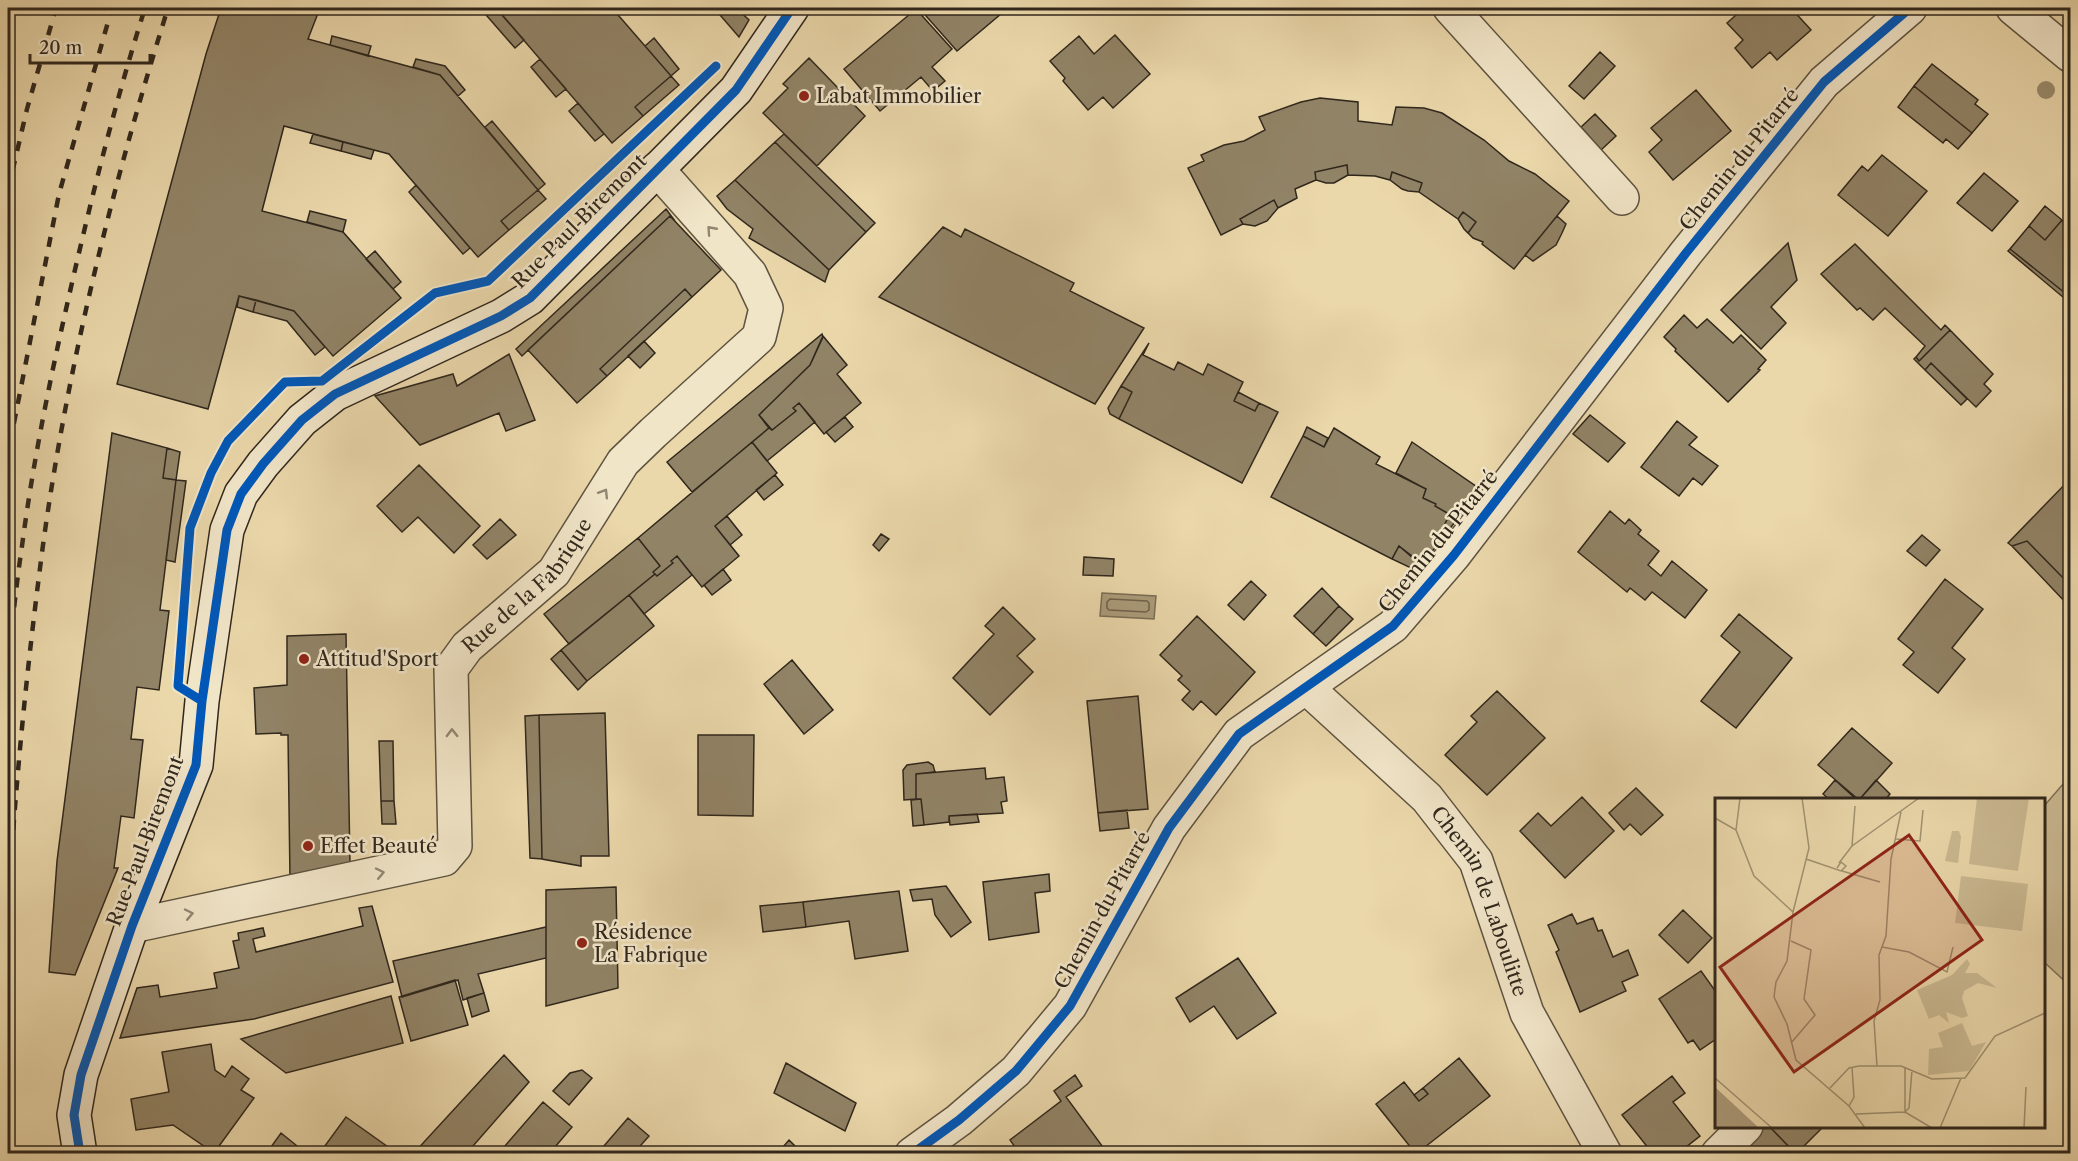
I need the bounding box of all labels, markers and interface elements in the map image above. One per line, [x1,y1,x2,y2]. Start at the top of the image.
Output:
scale bar [30,27,150,65]
text: 20 m [39,37,83,59]
street label: Chemin du Pitarré [1674,83,1804,235]
place label: Labat Immobilier [816,84,982,108]
marker: Labat Immobilier [797,89,811,103]
street label: Rue Paul Biremont [507,149,651,293]
one-way arrow [707,226,718,237]
street label: Chemin du Pitarré [1373,465,1503,617]
one-way arrow [597,489,608,500]
street label: Rue de la Fabrique [457,514,597,658]
place label: Attitud'Sport [315,647,439,671]
marker: Attitud'Sport [297,652,311,666]
one-way arrow [446,729,459,738]
street label: Rue Paul Biremont [101,753,189,929]
inset map [1715,798,2045,1128]
street label: Chemin de Laboulitte [1426,801,1533,1000]
street label: Chemin du Pitarré [1049,827,1155,993]
place label: Effet Beauté [320,834,437,858]
marker: Effet Beauté [301,839,315,853]
one-way arrow [374,867,384,880]
one-way arrow [184,908,194,921]
place label: Résidence La Fabrique [594,920,708,967]
marker: Résidence La Fabrique [575,936,589,950]

